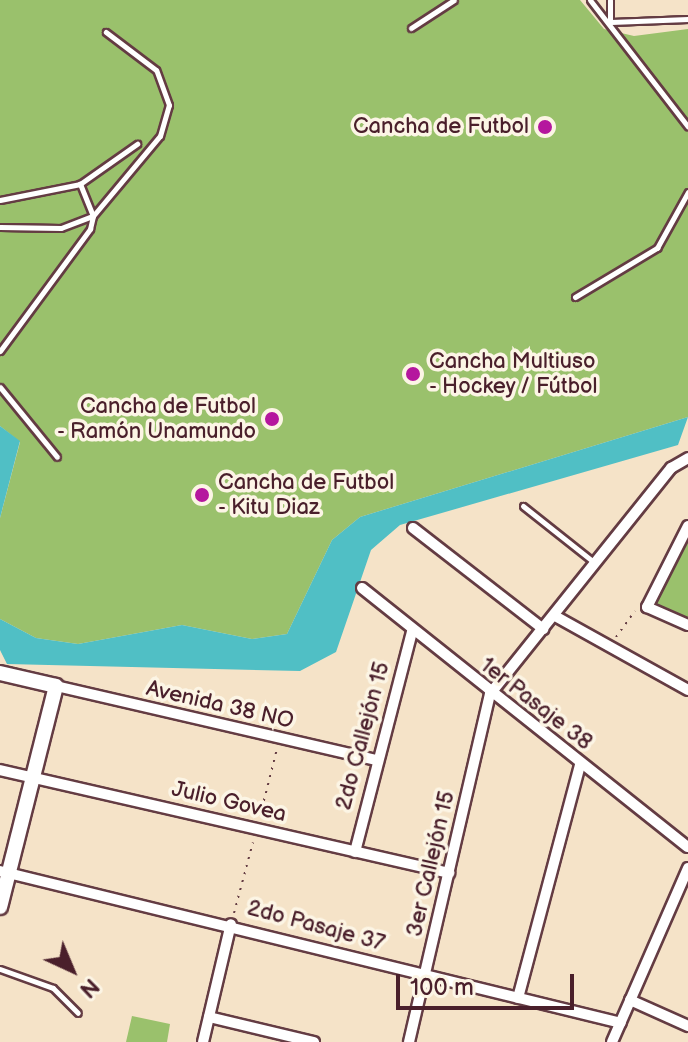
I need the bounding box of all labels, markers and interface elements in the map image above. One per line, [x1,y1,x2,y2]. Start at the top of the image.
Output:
place label: Cancha de Futbol [353,114,529,140]
marker: Cancha de Futbol [536,118,554,136]
place label: Cancha Multiuso - Hockey / Fútbol [429,348,600,400]
marker: Cancha Multiuso - Hockey / Fútbol [404,365,422,383]
place label: Cancha de Futbol - Ramón Unamundo [56,393,256,444]
marker: Cancha de Futbol - Ramón Unamundo [263,410,281,428]
place label: Cancha de Futbol - Kitu Diaz [218,469,394,520]
marker: Cancha de Futbol - Kitu Diaz [193,486,211,504]
street label: 1er Pasaje 38 [475,652,597,756]
street label: 2do Callejón 15 [331,659,395,813]
street label: Avenida 38 NO [144,675,296,735]
street label: Julio Govea [169,776,289,828]
street label: 3er Callejón 15 [401,789,461,939]
street label: 2do Pasaje 37 [244,895,388,957]
north arrow [32,930,112,1010]
scale bar [400,958,578,1008]
text: N [74,972,104,1003]
text: 100 m [410,973,474,1002]

